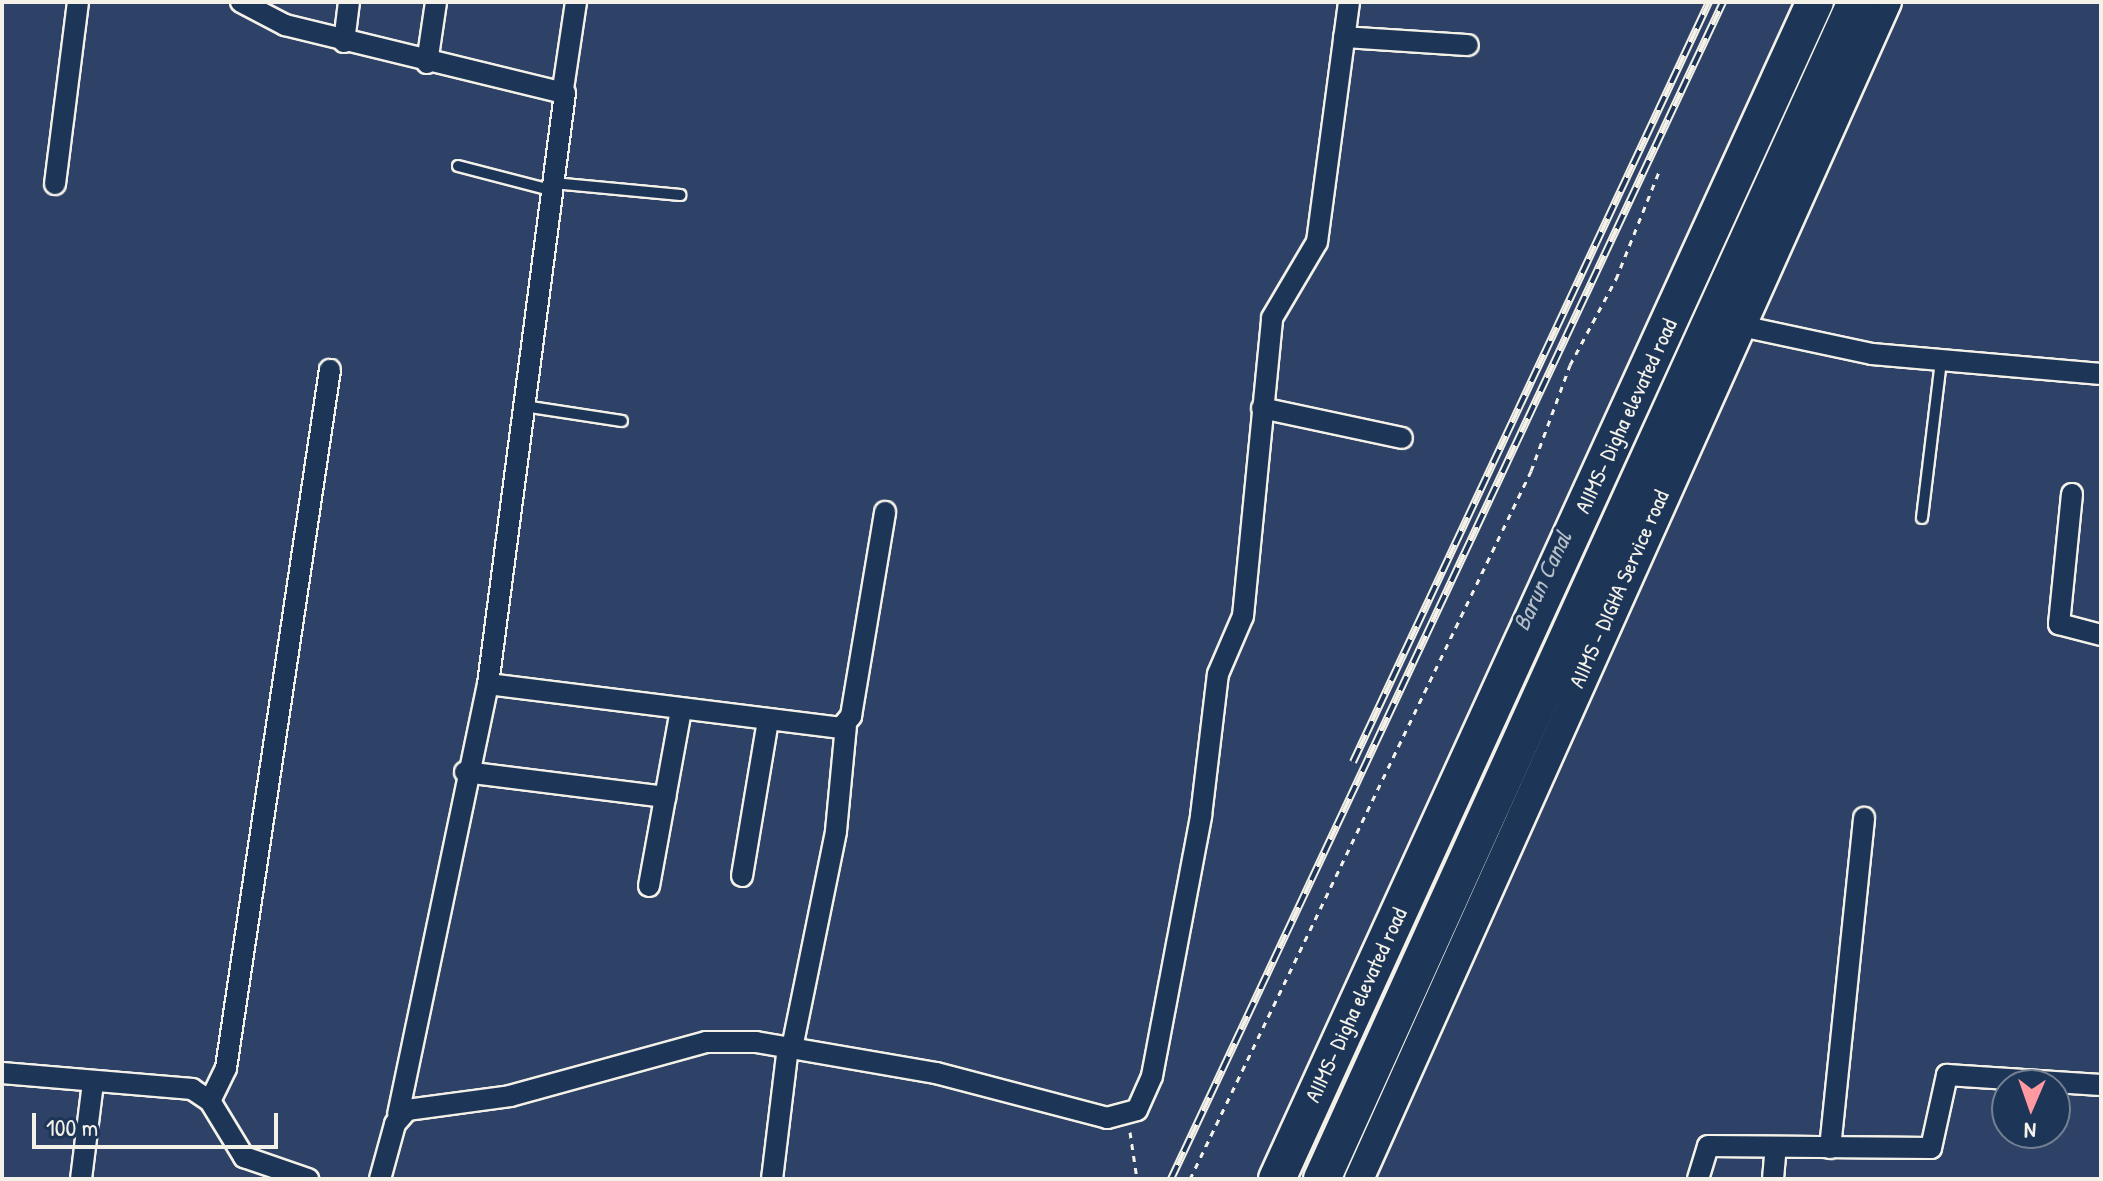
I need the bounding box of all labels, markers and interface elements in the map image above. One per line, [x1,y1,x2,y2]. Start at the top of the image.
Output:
street label: AIIMS- Digha elevated road [1569,315,1683,517]
street label: AIIMS - DIGHA Service road [1564,486,1674,692]
water label: Barun Canal [1507,527,1577,635]
street label: AIIMS- Digha elevated road [1299,904,1413,1106]
north arrow [1991,1069,2071,1149]
scale bar [36,1097,282,1147]
text: 100 m [46,1111,98,1143]
text: N [2024,1116,2037,1146]

